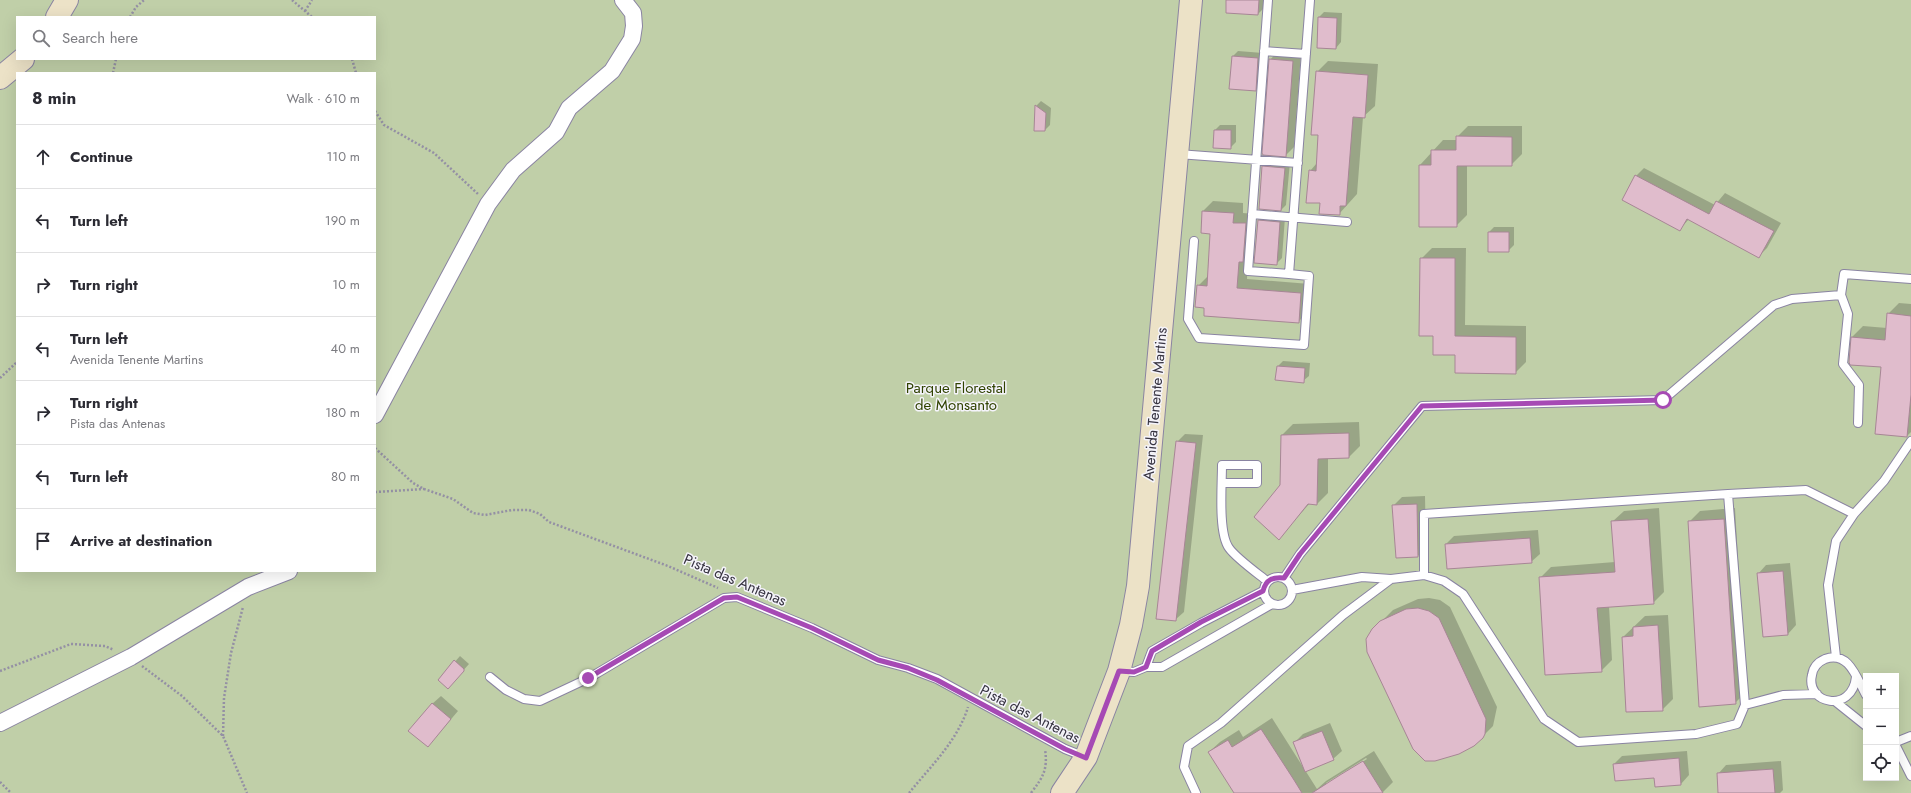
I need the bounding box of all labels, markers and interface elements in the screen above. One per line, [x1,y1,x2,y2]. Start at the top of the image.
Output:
search box [16,16,376,60]
icon: search [30,27,52,49]
text: Search here [62,27,138,49]
text: 8 min [32,86,76,110]
text: Walk · 610 m [287,89,360,108]
icon: ahead [32,146,54,168]
text: Continue [70,146,133,168]
text: 110 m [326,147,360,166]
icon: left [32,210,54,232]
text: Turn left [70,210,128,232]
text: 190 m [325,211,360,230]
icon: right [32,274,54,296]
text: Turn right [70,274,138,296]
text: 10 m [332,275,360,294]
street label: Avenida Tenente Martins [1137,326,1173,482]
text: Turn left [70,328,128,350]
icon: left [32,338,54,360]
text: 40 m [331,339,360,358]
text: Avenida Tenente Martins [70,350,203,369]
park label: Parque Florestal de Monsanto [906,377,1006,416]
route start [1654,391,1672,409]
text: Turn right [70,392,138,414]
icon: right [32,402,54,424]
text: 180 m [325,403,360,422]
text: Pista das Antenas [70,414,165,433]
icon: left [32,466,54,488]
text: Turn left [70,466,128,488]
text: 80 m [331,467,360,486]
icon: arrive [32,530,54,552]
text: Arrive at destination [70,530,212,552]
street label: Pista das Antenas [680,548,790,612]
route end [579,669,597,687]
map controls [1863,673,1899,781]
button: + [1863,673,1899,709]
street label: Pista das Antenas [976,679,1084,749]
button: − [1863,709,1899,745]
button: locate [1863,745,1899,781]

